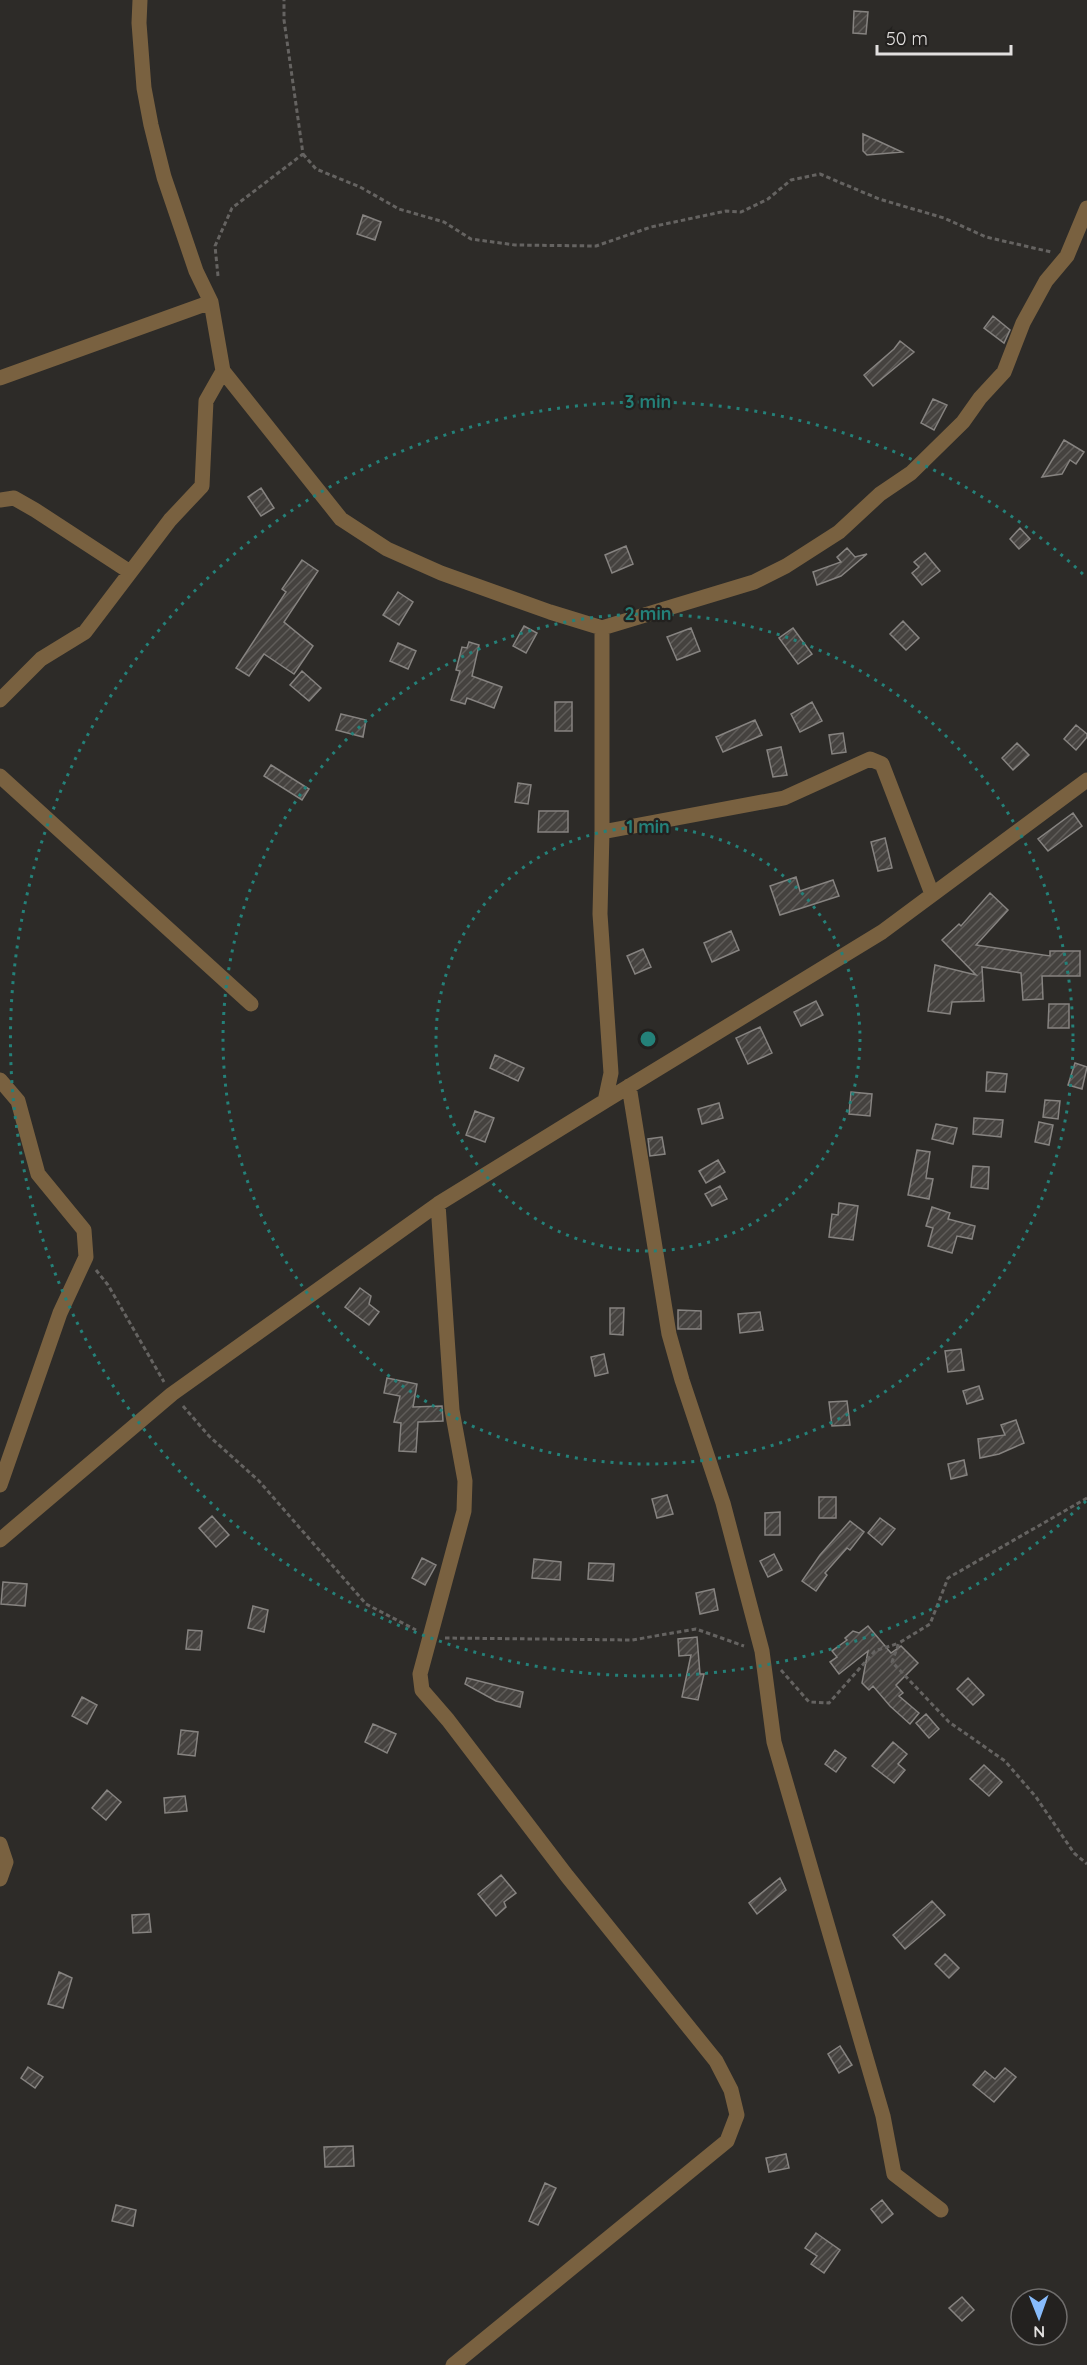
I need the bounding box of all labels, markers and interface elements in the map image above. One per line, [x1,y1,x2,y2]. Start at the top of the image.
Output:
scale bar [877,18,1010,56]
text: 50 m [886,27,928,50]
text: 3 min [625,390,671,413]
text: 2 min [625,602,671,625]
text: 1 min [626,815,670,838]
centre of rings [638,1029,658,1049]
north arrow [1009,2287,1069,2347]
text: N [1033,2322,1045,2342]

